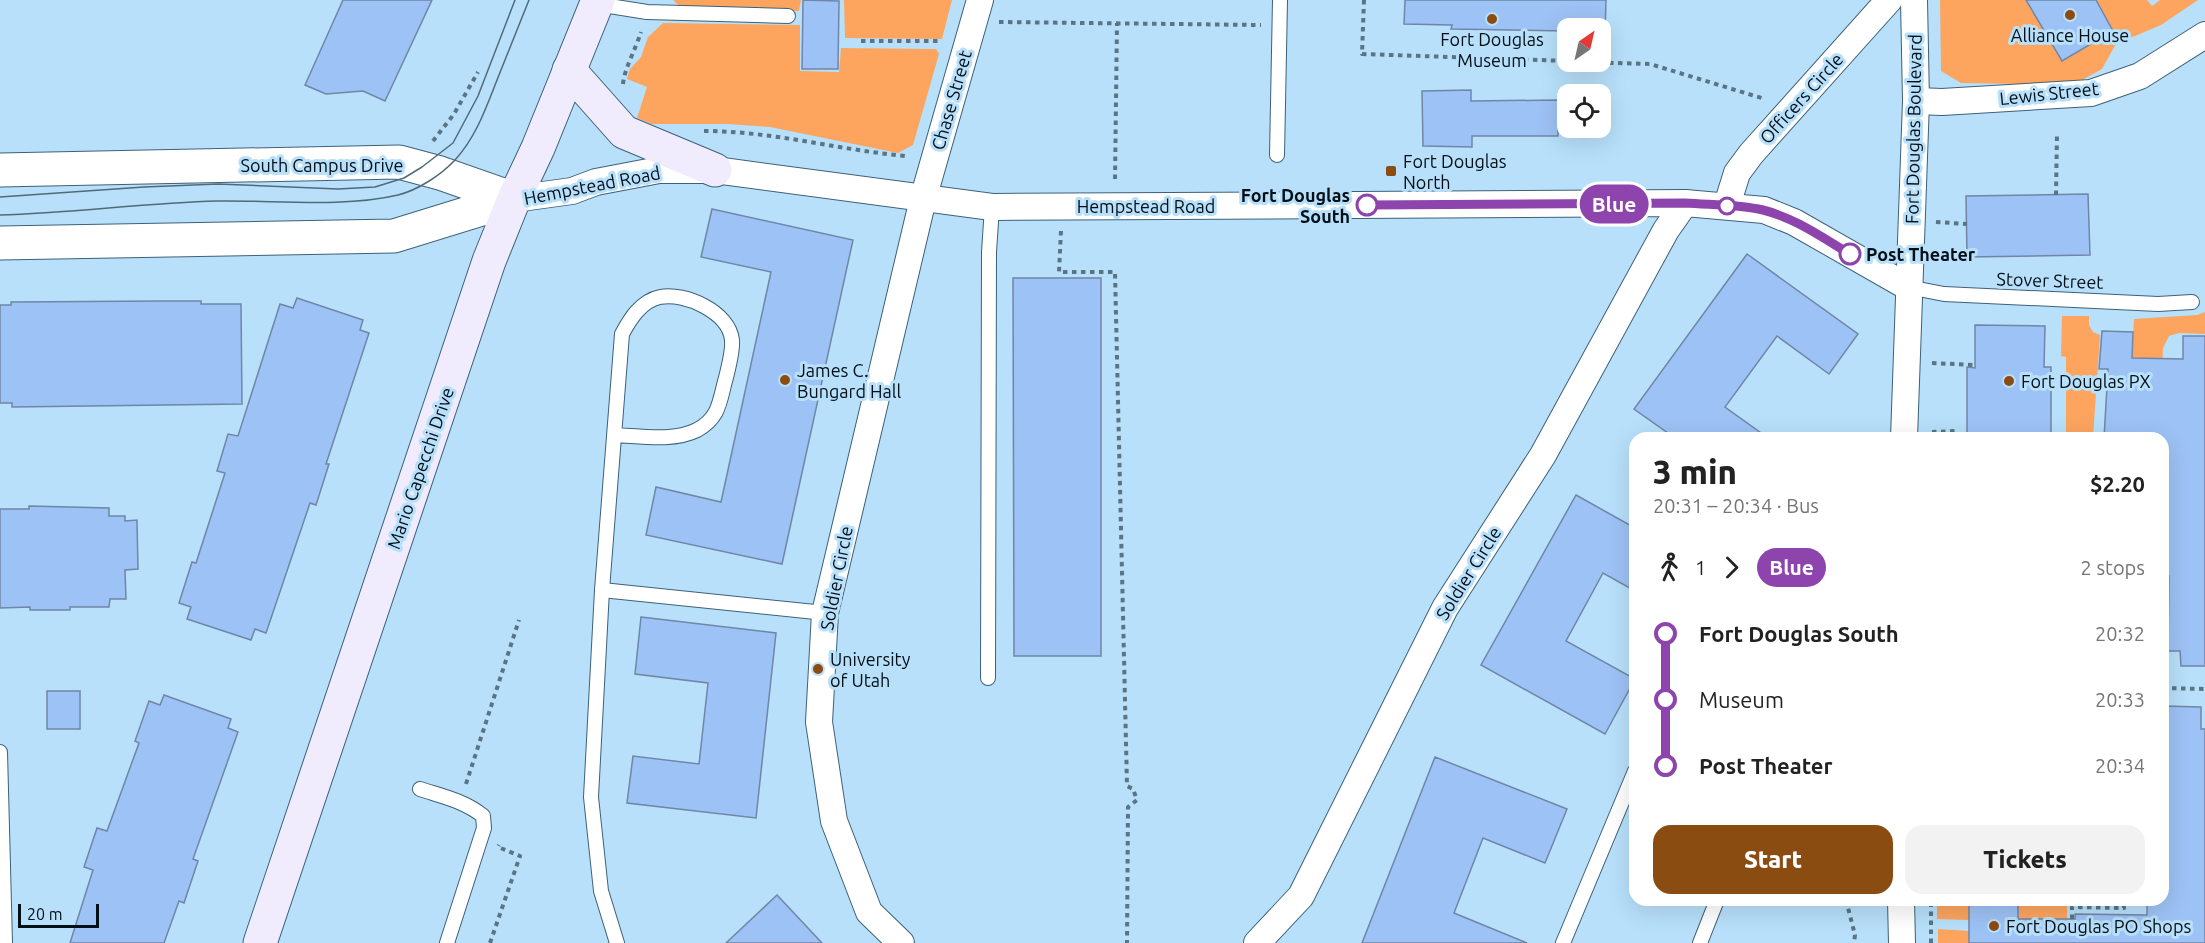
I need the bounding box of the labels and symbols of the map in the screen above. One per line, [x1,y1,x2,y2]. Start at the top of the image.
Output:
marker: Alliance House [2063,8,2077,22]
marker: Fort Douglas Museum [1485,12,1499,26]
north arrow [1557,18,1611,72]
place label: Alliance House [2011,25,2129,45]
place label: Fort Douglas Museum [1440,29,1544,70]
street label: Fort Douglas Boulevard [1901,34,1925,224]
street label: Chase Street [927,48,975,152]
street label: Officers Circle [1755,49,1847,147]
street label: Lewis Street [1998,78,2100,108]
place label: Fort Douglas North [1403,151,1507,192]
street label: South Campus Drive [241,155,403,175]
street label: Hempstead Road [522,162,662,208]
marker: Fort Douglas North [1384,164,1398,178]
line badge: Blue [1572,184,1656,224]
place label: Fort Douglas South [1241,185,1350,226]
marker: Fort Douglas South [1356,194,1378,216]
street label: Hempstead Road [1077,196,1215,216]
unlabelled marker [1718,197,1736,215]
marker: Post Theater [1839,243,1861,265]
place label: Post Theater [1866,244,1976,264]
street label: Stover Street [1996,268,2104,292]
place label: James C. Bungard Hall [797,360,902,401]
place label: Fort Douglas PX [2021,371,2151,391]
marker: James C. Bungard Hall [778,373,792,387]
marker: Fort Douglas PX [2002,374,2016,388]
street label: Mario Capecchi Drive [383,385,457,551]
street label: Soldier Circle [1432,523,1504,623]
street label: Soldier Circle [816,524,856,632]
place label: University of Utah [830,649,911,690]
marker: University of Utah [811,662,825,676]
scale bar [18,901,99,928]
place label: Fort Douglas PO Shops [2006,916,2191,936]
marker: Fort Douglas PO Shops [1987,919,2001,933]

